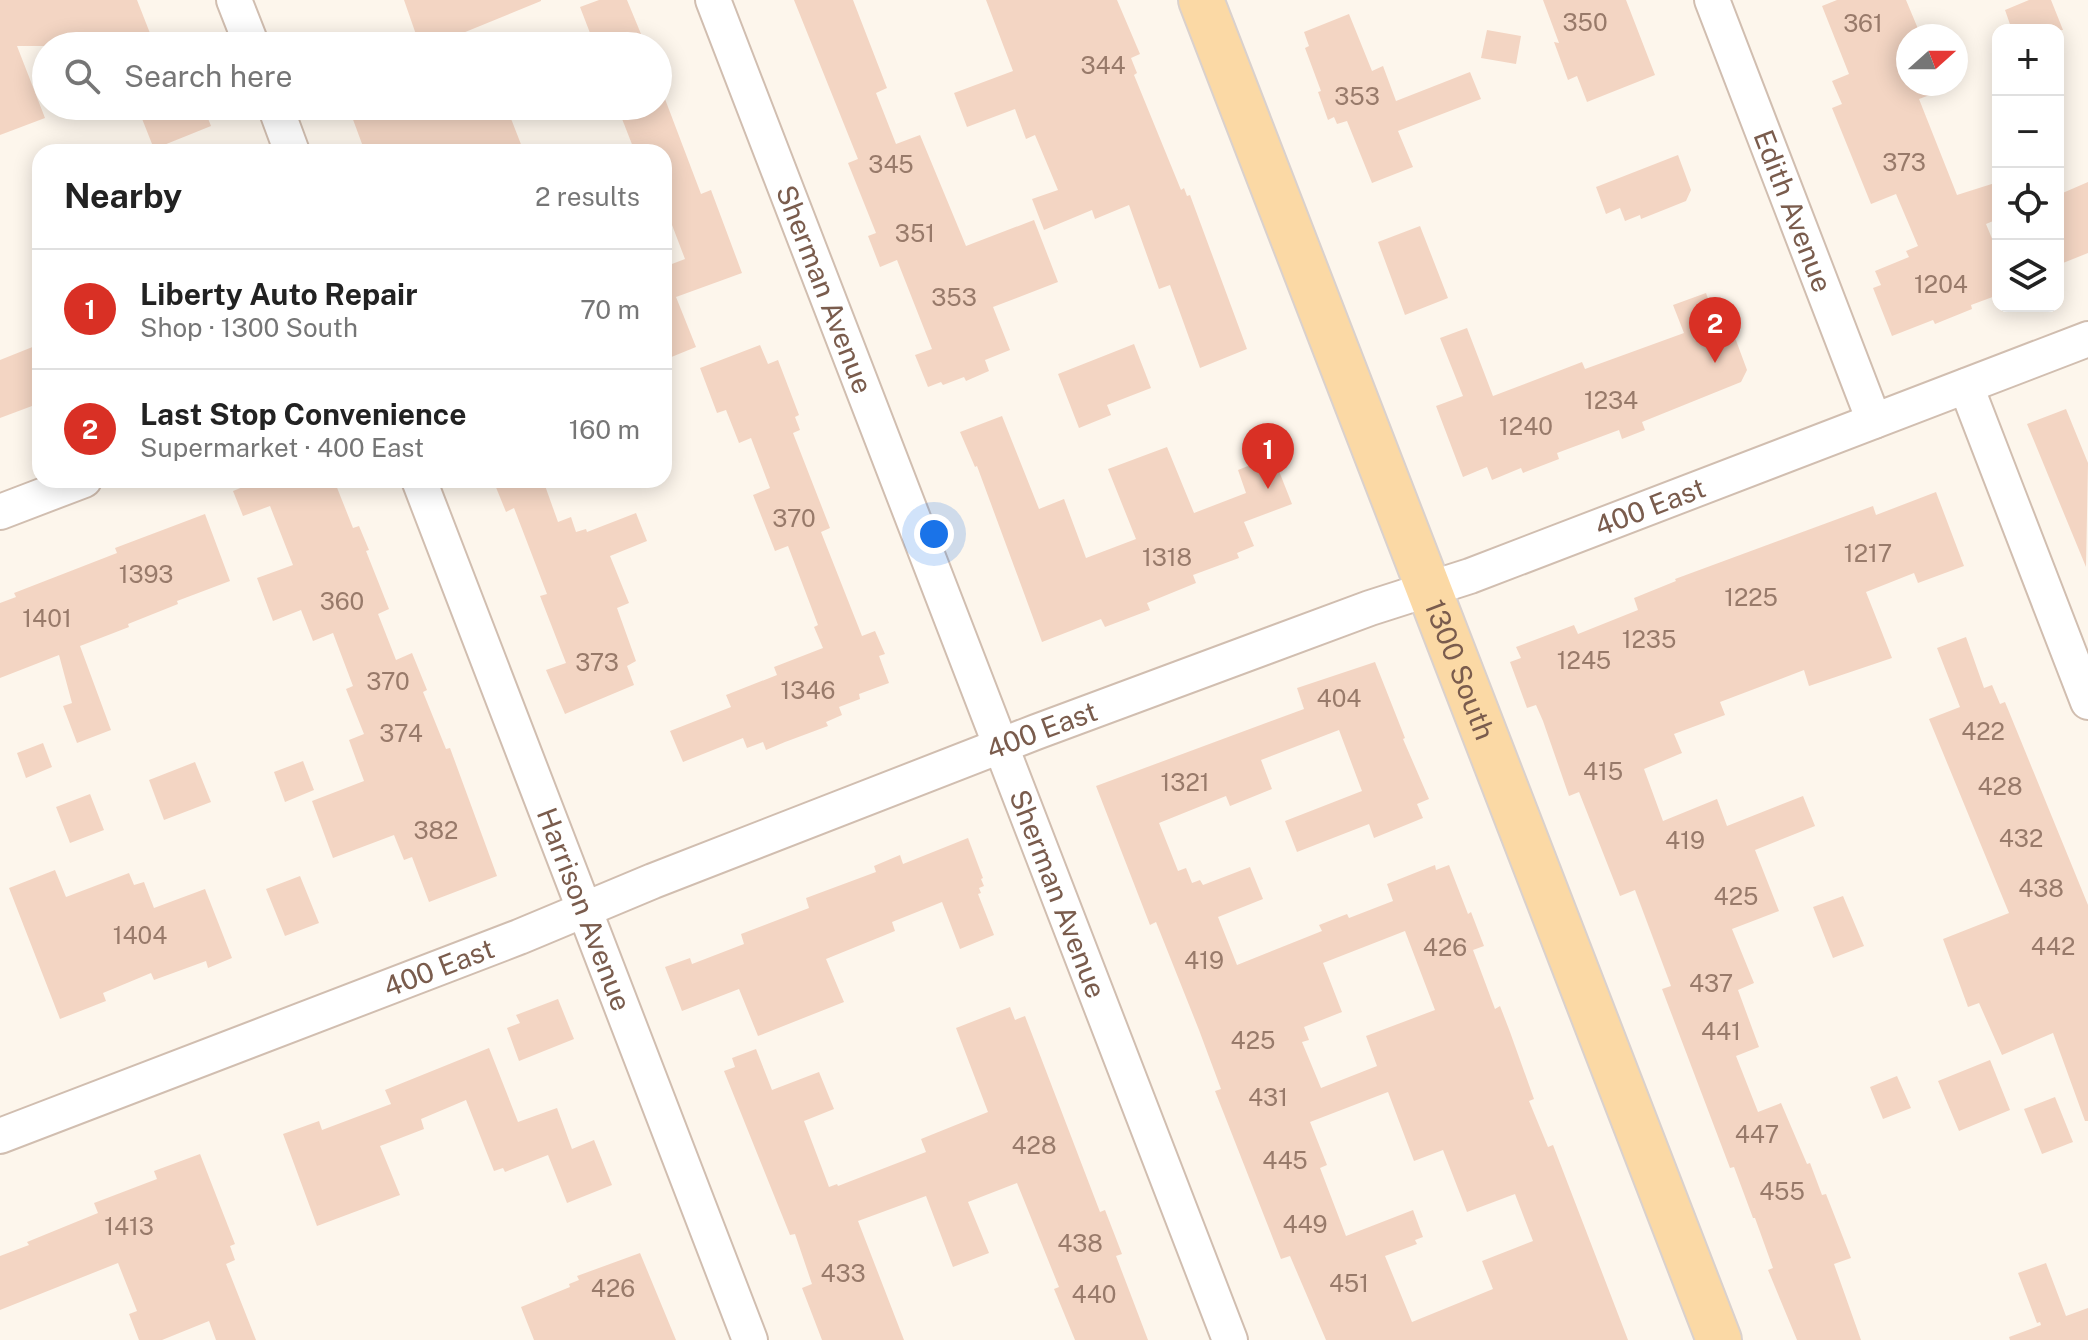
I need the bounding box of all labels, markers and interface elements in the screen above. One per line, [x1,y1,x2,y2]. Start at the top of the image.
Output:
house number: 350 [1562,8,1608,36]
house number: 361 [1843,9,1883,37]
north arrow [1896,24,1968,96]
map controls [1992,24,2064,312]
button: + [1992,24,2064,96]
search box [32,32,672,120]
house number: 344 [1080,51,1126,79]
icon: search [60,54,104,98]
text: Search here [124,58,292,94]
house number: 353 [1334,82,1380,110]
button: − [1992,96,2064,168]
street label: Edith Avenue [1748,125,1840,297]
house number: 373 [1882,148,1926,176]
house number: 345 [868,150,914,178]
button: locate [1992,168,2064,240]
text: Nearby [64,176,182,216]
street label: Sherman Avenue [770,180,880,398]
text: 2 results [535,181,640,212]
house number: 351 [895,219,935,247]
button: layers [1992,240,2064,312]
house number: 1204 [1914,270,1968,298]
text: Liberty Auto Repair [140,276,418,312]
house number: 353 [931,283,977,311]
text: 1 [84,294,96,325]
text: 70 m [580,294,640,325]
pin: 2 [1689,297,1741,363]
text: Shop · 1300 South [140,312,358,343]
house number: 1234 [1584,386,1638,414]
text: Last Stop Convenience [140,396,466,432]
house number: 1240 [1499,412,1553,440]
text: 2 [82,414,98,445]
text: 160 m [569,414,640,445]
pin: 1 [1242,423,1294,489]
text: Supermarket · 400 East [140,432,424,463]
street label: 400 East [1590,470,1710,543]
house number: 370 [772,504,816,532]
your location [914,514,954,554]
house number: 1217 [1844,539,1892,567]
house number: 1318 [1142,543,1192,571]
house number: 1393 [119,560,173,588]
house number: 1225 [1724,583,1778,611]
house number: 360 [320,587,364,615]
street label: 1300 South [1418,595,1502,744]
house number: 1401 [22,604,72,632]
house number: 1235 [1622,625,1676,653]
house number: 1245 [1557,646,1611,674]
house number: 373 [575,648,619,676]
house number: 370 [366,667,410,695]
house number: 1346 [781,676,835,704]
house number: 404 [1317,684,1361,712]
street label: 400 East [981,694,1101,766]
house number: 422 [1961,717,2005,745]
house number: 374 [379,719,423,747]
house number: 415 [1583,757,1623,785]
house number: 1321 [1161,768,1209,796]
house number: 428 [1978,772,2022,800]
street label: Sherman Avenue [1003,785,1113,1002]
street label: Harrison Avenue [531,803,639,1015]
house number: 382 [414,816,458,844]
house number: 432 [1999,824,2043,852]
house number: 419 [1665,826,1705,854]
house number: 438 [2018,874,2064,902]
house number: 425 [1714,882,1758,910]
house number: 1404 [113,921,167,949]
street label: 400 East [379,931,499,1003]
house number: 442 [2031,932,2075,960]
house number: 426 [1423,933,1467,961]
house number: 419 [1184,946,1224,974]
house number: 437 [1689,969,1733,997]
house number: 441 [1701,1017,1741,1045]
house number: 425 [1231,1026,1275,1054]
house number: 431 [1248,1083,1288,1111]
house number: 447 [1735,1120,1779,1148]
house number: 428 [1012,1131,1056,1159]
house number: 445 [1262,1146,1308,1174]
house number: 455 [1759,1177,1805,1205]
house number: 449 [1282,1210,1328,1238]
house number: 1413 [104,1212,154,1240]
house number: 438 [1057,1229,1103,1257]
house number: 433 [820,1259,866,1287]
house number: 451 [1329,1269,1369,1297]
house number: 426 [591,1274,635,1302]
house number: 440 [1072,1280,1116,1308]

